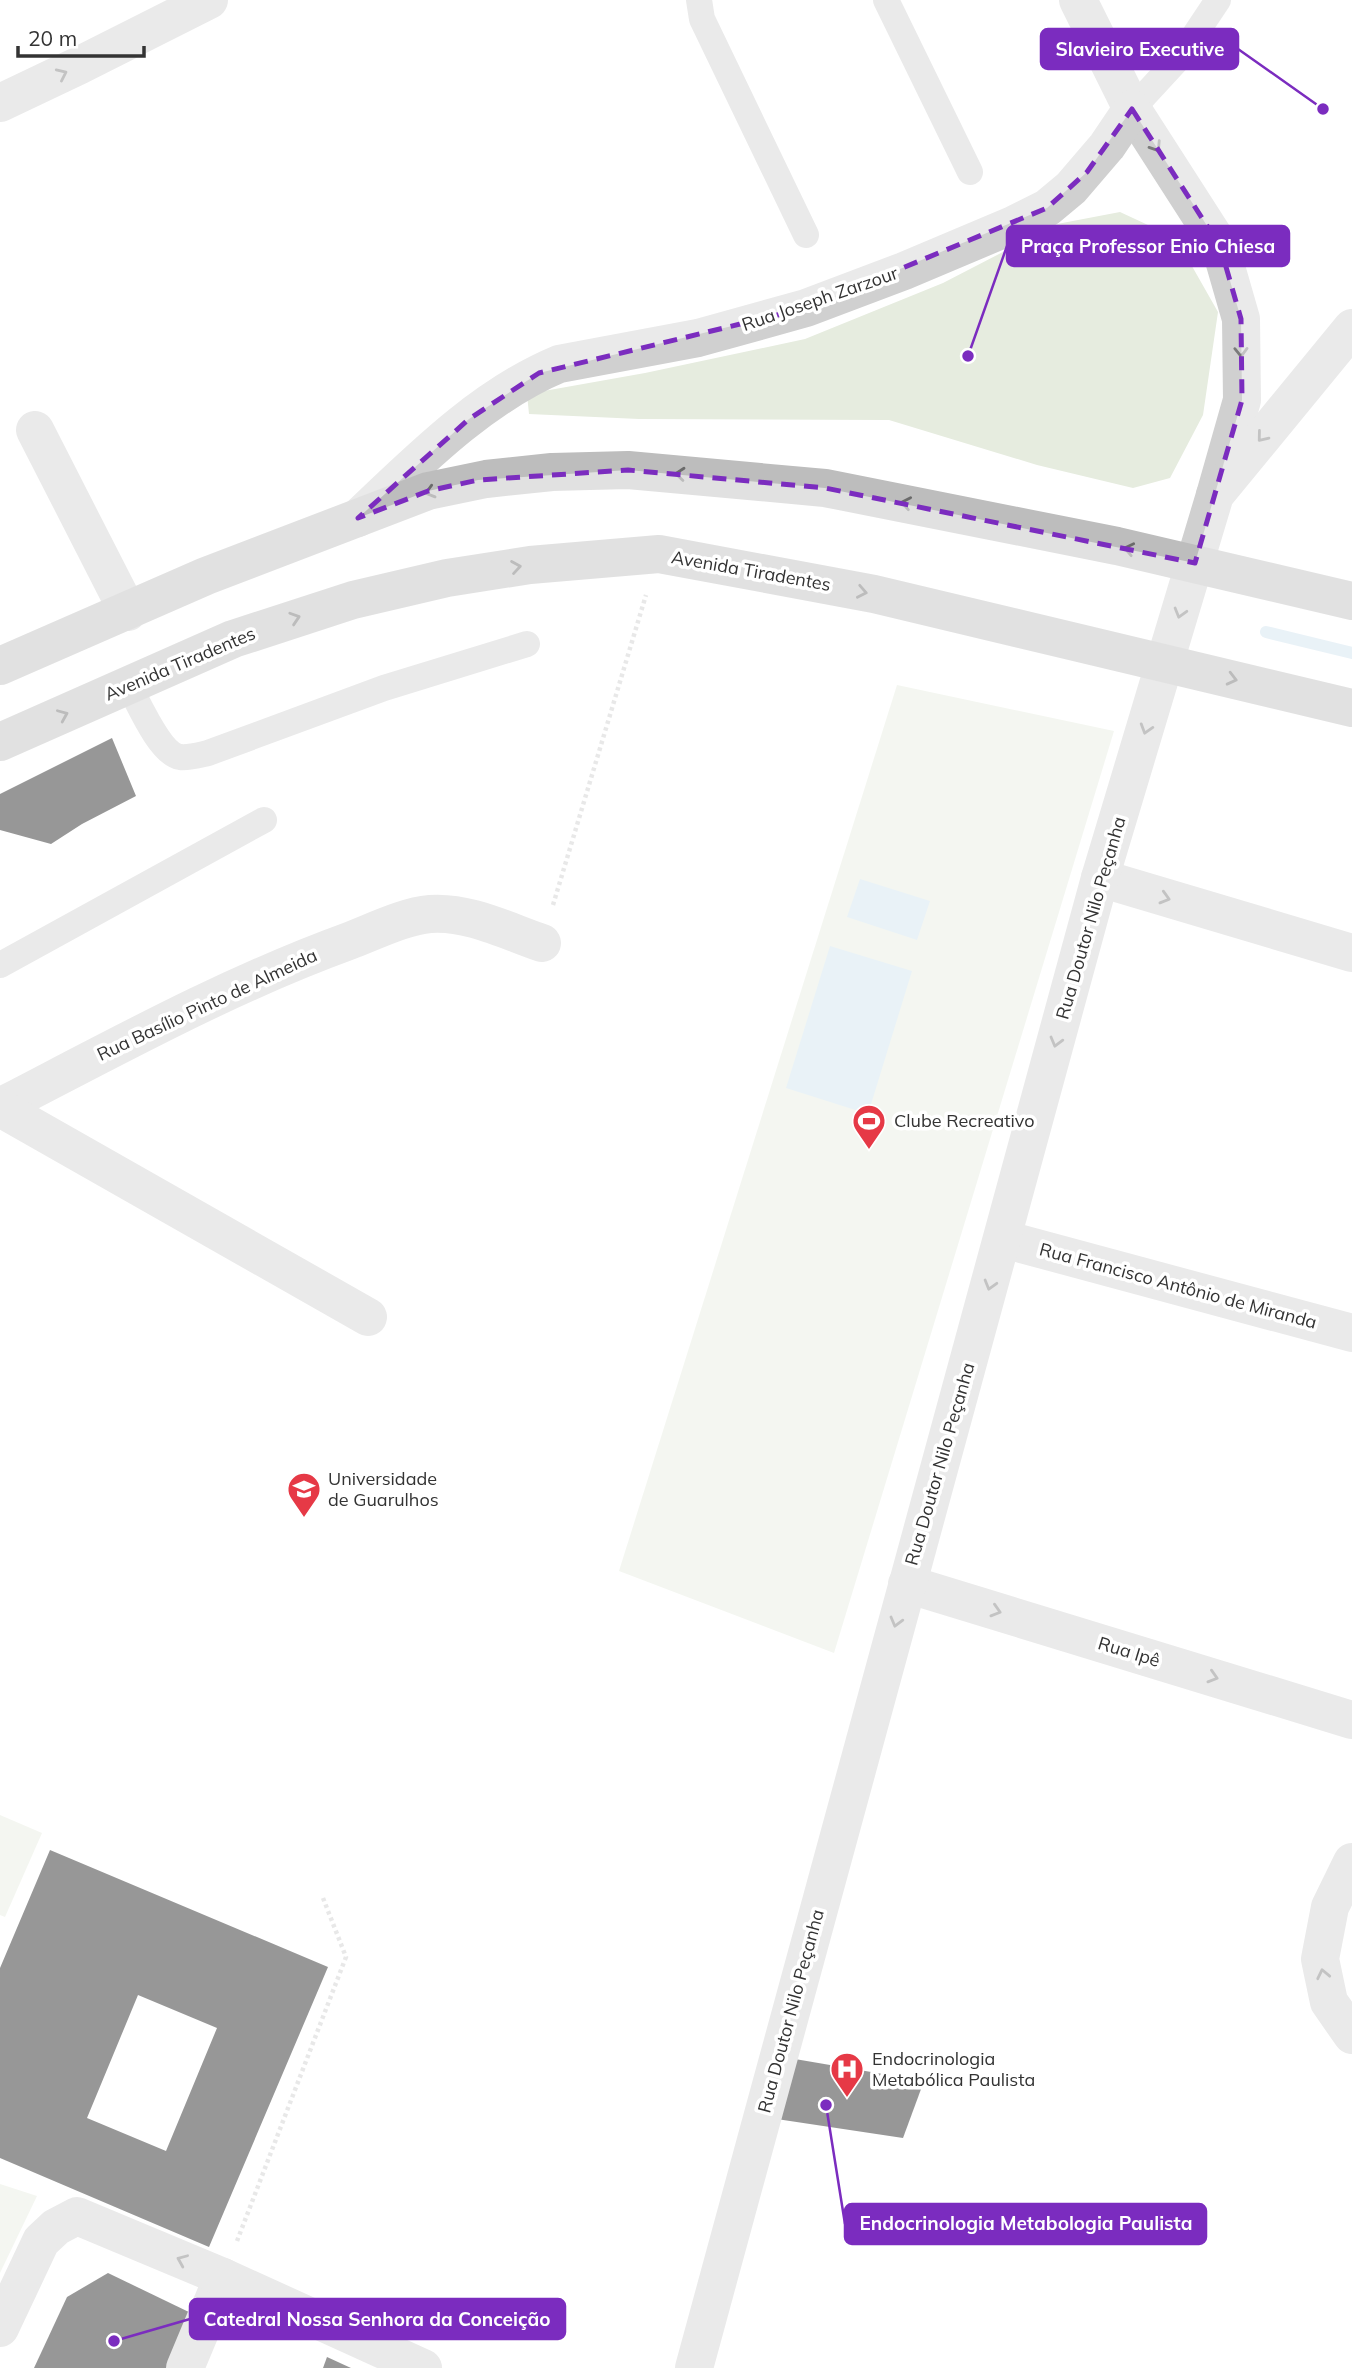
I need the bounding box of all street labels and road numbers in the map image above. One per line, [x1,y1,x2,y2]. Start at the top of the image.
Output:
street label: Rua Joseph Zarzour [739,261,901,336]
street label: Avenida Tiradentes [670,545,833,596]
street label: Avenida Tiradentes [101,621,259,706]
street label: Rua Doutor Nilo Peçanha [1051,814,1130,1022]
street label: Rua Basílio Pinto de Almeida [93,943,321,1066]
street label: Rua Francisco Antônio de Miranda [1037,1237,1319,1334]
street label: Rua Doutor Nilo Peçanha [900,1360,979,1568]
street label: Rua Ipê [1095,1631,1163,1672]
street label: Rua Doutor Nilo Peçanha [752,1907,829,2115]

